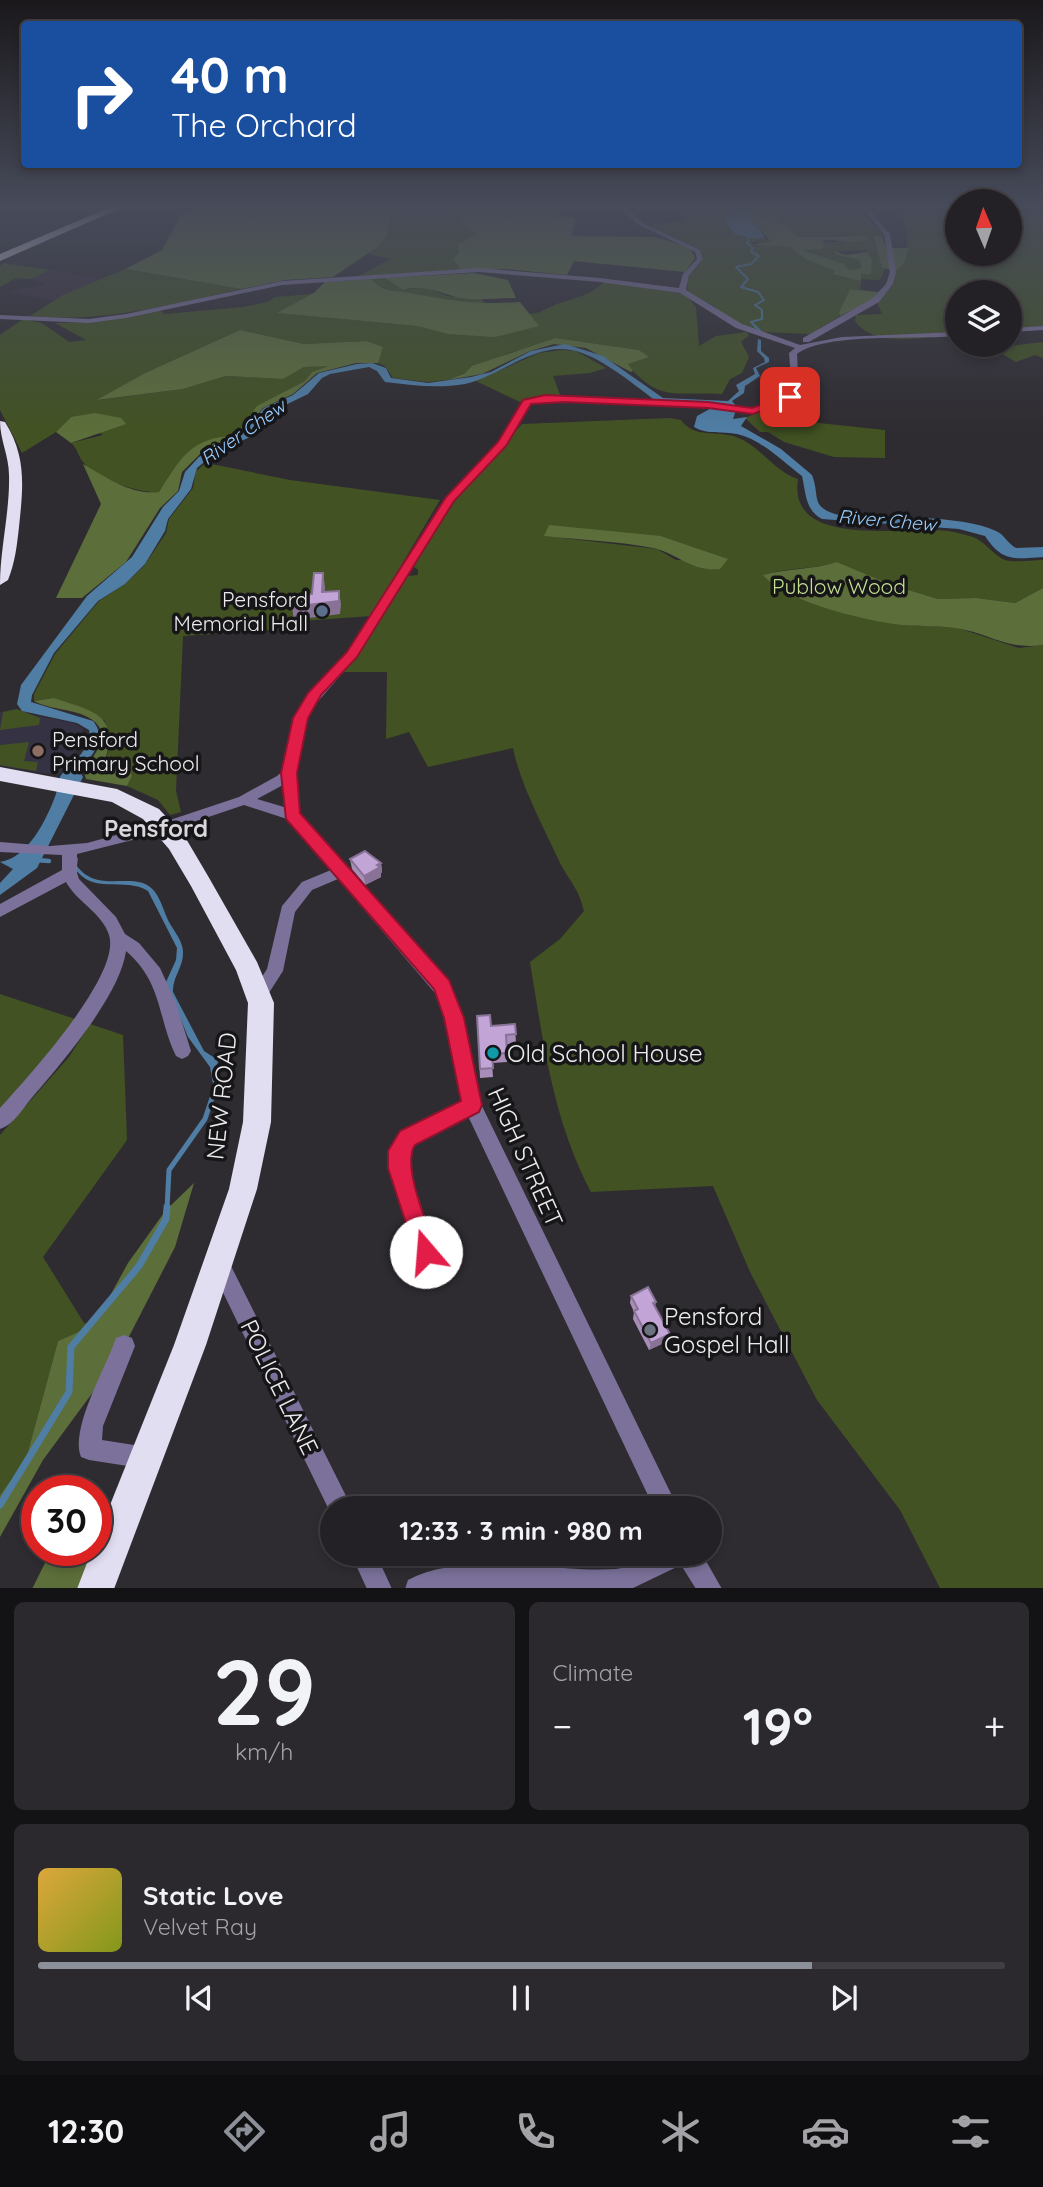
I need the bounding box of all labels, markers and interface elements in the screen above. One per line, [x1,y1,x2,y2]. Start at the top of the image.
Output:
text: 40 m [171,44,289,105]
icon: right [56,49,147,140]
text: The Orchard [171,105,357,145]
north arrow [945,189,1022,266]
map controls [945,189,1022,357]
button: layers [945,280,1022,357]
pin [760,367,820,427]
icon: arrive [771,378,809,416]
water label: River Chew [196,393,292,470]
water label: River Chew [837,504,939,536]
park label: Publow Wood [772,573,906,599]
place label: Pensford Memorial Hall [174,586,308,636]
marker: Pensford Memorial Hall [314,603,330,619]
place label: Pensford Primary School [52,726,200,776]
marker: Pensford Primary School [30,743,46,759]
district label: Pensford [104,813,208,843]
street label: NEW ROAD [199,1031,243,1161]
place label: Old School House [507,1038,703,1068]
marker: Old School House [485,1045,501,1061]
street label: HIGH STREET [482,1083,570,1231]
position arrow [389,1215,463,1289]
place label: Pensford Gospel Hall [664,1301,789,1359]
street label: POLICE LANE [234,1314,326,1460]
marker: Pensford Gospel Hall [642,1322,658,1338]
speed limit sign: 30 [21,1475,112,1566]
text: 12:33 · 3 min · 980 m [399,1514,643,1547]
text: 29 [213,1634,316,1748]
text: Climate [553,1658,633,1687]
text: 19° [743,1693,813,1758]
text: − [553,1702,572,1750]
text: + [984,1702,1005,1750]
text: km/h [235,1737,293,1766]
text: Static Love [143,1879,284,1912]
text: Velvet Ray [143,1912,257,1941]
icon: previous [180,1979,218,2017]
icon: pause [502,1979,540,2017]
icon: next [825,1979,863,2017]
icon: directions [220,2107,269,2156]
icon: music [366,2107,415,2156]
icon: phone [511,2107,560,2156]
icon: climate [656,2107,705,2156]
icon: car [801,2107,850,2156]
icon: filters [946,2107,995,2156]
text: 12:30 [48,2111,124,2151]

